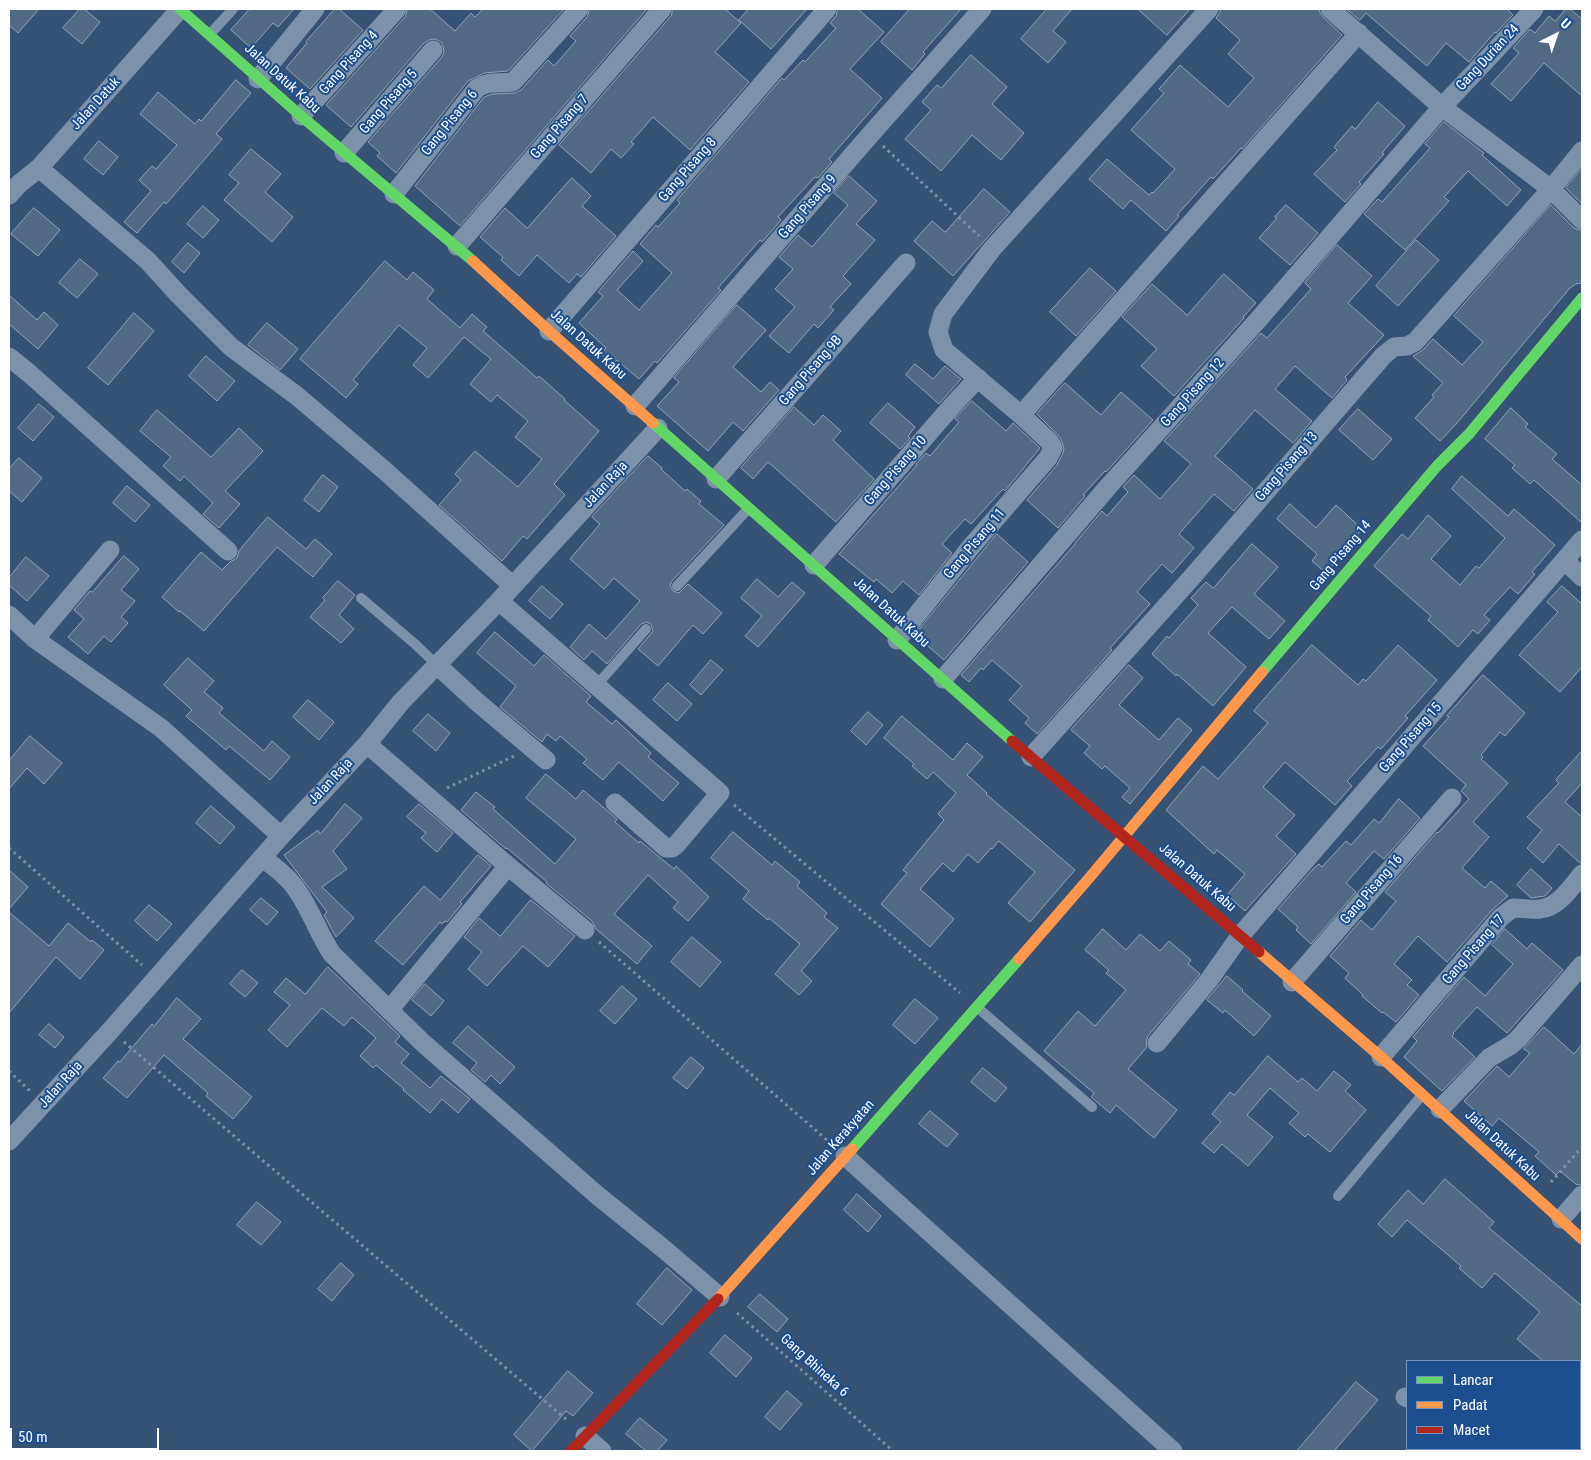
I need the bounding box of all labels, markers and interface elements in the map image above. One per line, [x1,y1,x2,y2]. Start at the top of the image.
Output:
north arrow [1531,10,1581,60]
text: U [1558,15,1574,32]
street label: Gang Durian 24 [1453,21,1523,95]
street label: Gang Pisang 4 [316,28,382,98]
street label: Jalan Datuk Kabu [241,40,323,118]
street label: Gang Pisang 5 [357,66,421,138]
street label: Jalan Datuk [68,74,124,134]
street label: Gang Pisang 6 [418,87,482,159]
street label: Gang Pisang 7 [528,91,592,163]
street label: Gang Pisang 8 [656,134,720,206]
street label: Gang Pisang 9 [776,171,840,243]
street label: Jalan Datuk Kabu [547,306,629,384]
street label: Gang Pisang 9B [776,333,846,409]
street label: Gang Pisang 12 [1158,355,1228,431]
street label: Gang Pisang 13 [1252,429,1322,505]
street label: Gang Pisang 10 [861,433,931,509]
street label: Jalan Raja [580,458,632,512]
street label: Gang Pisang 11 [941,505,1009,583]
street label: Gang Pisang 14 [1307,517,1375,595]
street label: Jalan Datuk Kabu [850,574,932,652]
street label: Gang Pisang 15 [1376,700,1446,776]
street label: Jalan Raja [305,755,357,809]
street label: Jalan Datuk Kabu [1155,840,1239,916]
street label: Gang Pisang 16 [1337,852,1407,928]
street label: Gang Pisang 17 [1439,912,1509,988]
street label: Jalan Raja [36,1058,86,1112]
street label: Jalan Kerakyatan [804,1097,878,1179]
street label: Jalan Datuk Kabu [1461,1107,1543,1185]
street label: Gang Bhineka 6 [776,1331,852,1401]
legend [1406,1360,1581,1450]
text: Lancar [1453,1371,1493,1389]
text: Padat [1453,1396,1487,1414]
scale bar [12,1418,161,1450]
text: Macet [1453,1421,1490,1439]
text: 50 m [18,1428,48,1446]

